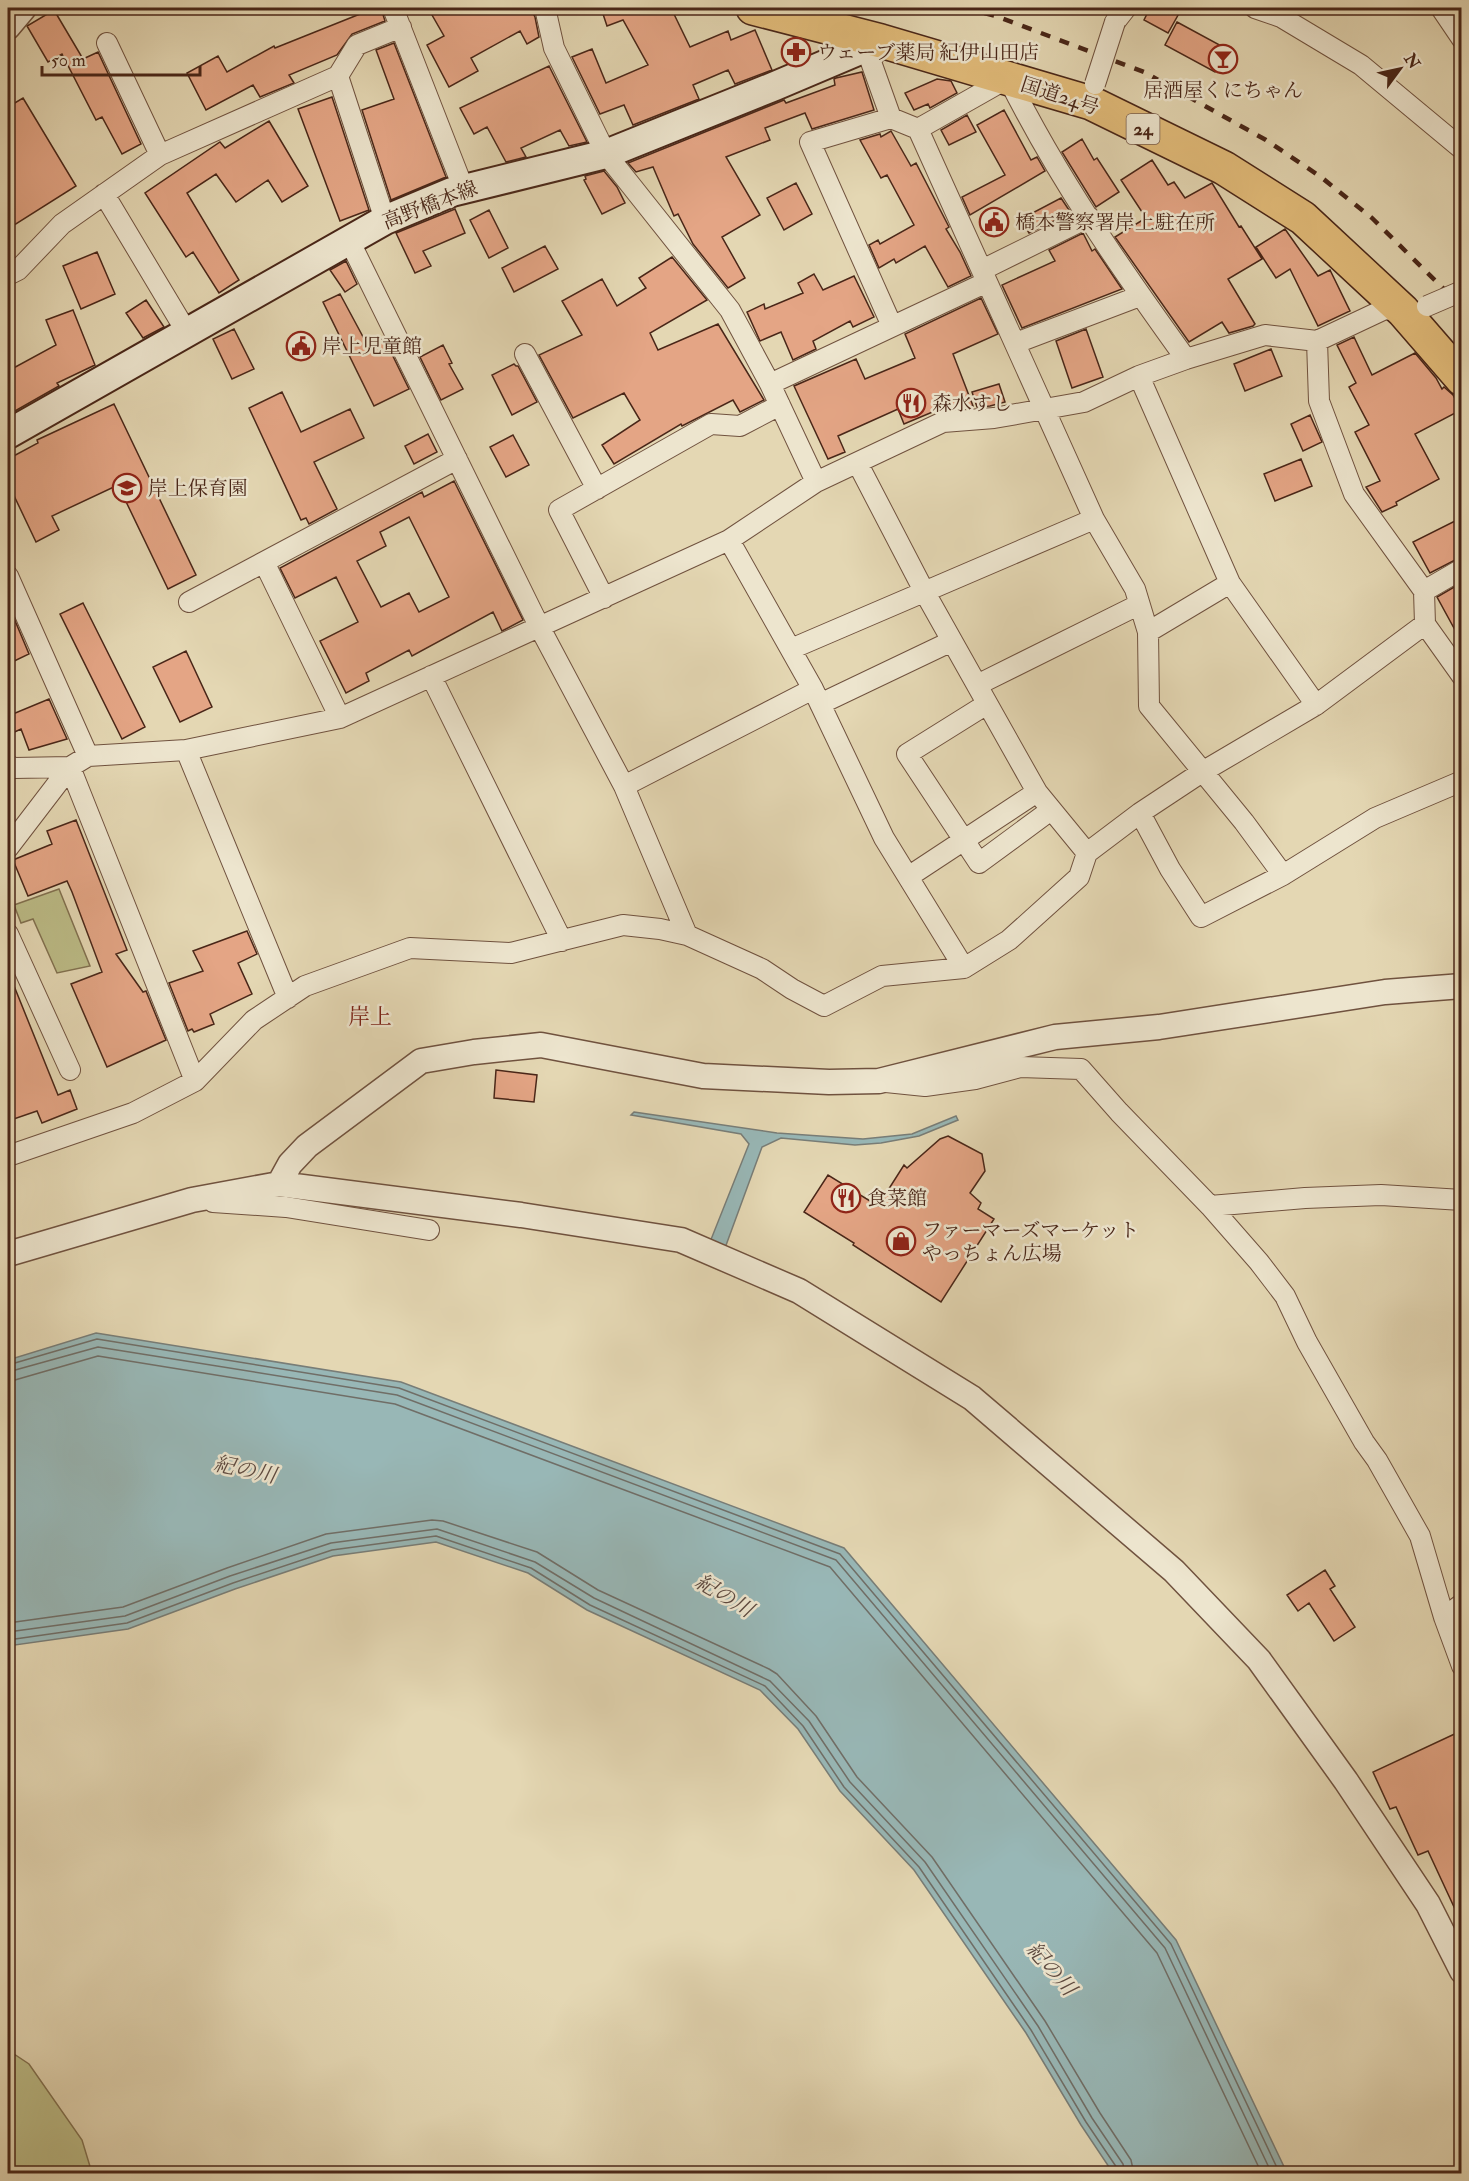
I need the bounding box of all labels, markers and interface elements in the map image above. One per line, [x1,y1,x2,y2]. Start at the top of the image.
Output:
pharmacy icon: ウェーブ薬局 紀伊山田店 [780,36,812,68]
scale bar [42,39,200,77]
north arrow [1370,39,1430,99]
place label: ウェーブ薬局 紀伊山田店 [817,40,1039,65]
bar icon: 居酒屋くにちゃん [1207,43,1239,75]
text: 50 m [51,49,86,72]
text: N [1399,49,1424,73]
street label: 国道24号 [1018,72,1102,120]
place label: 居酒屋くにちゃん [1143,78,1303,103]
road number: 24 [1126,114,1160,144]
street label: 高野橋本線 [379,175,481,235]
public building icon: 橋本警察署岸上駐在所 [978,206,1010,238]
place label: 橋本警察署岸上駐在所 [1015,210,1215,235]
public building icon: 岸上児童館 [285,330,317,362]
place label: 岸上児童館 [322,334,422,359]
restaurant icon: 森水すし [895,387,927,419]
place label: 森水すし [932,391,1012,416]
school or university icon: 岸上保育園 [111,472,143,504]
place label: 岸上保育園 [148,476,248,501]
district label: 岸上 [348,1003,392,1031]
restaurant icon: 食菜館 [830,1182,862,1214]
place label: 食菜館 [867,1186,927,1211]
place label: ファーマーズマーケット やっちょん広場 [922,1218,1139,1266]
shop icon: ファーマーズマーケット やっちょん広場 [885,1225,917,1257]
water label: 紀の川 [211,1450,281,1490]
water label: 紀の川 [690,1568,760,1625]
water label: 紀の川 [1020,1936,1083,2003]

